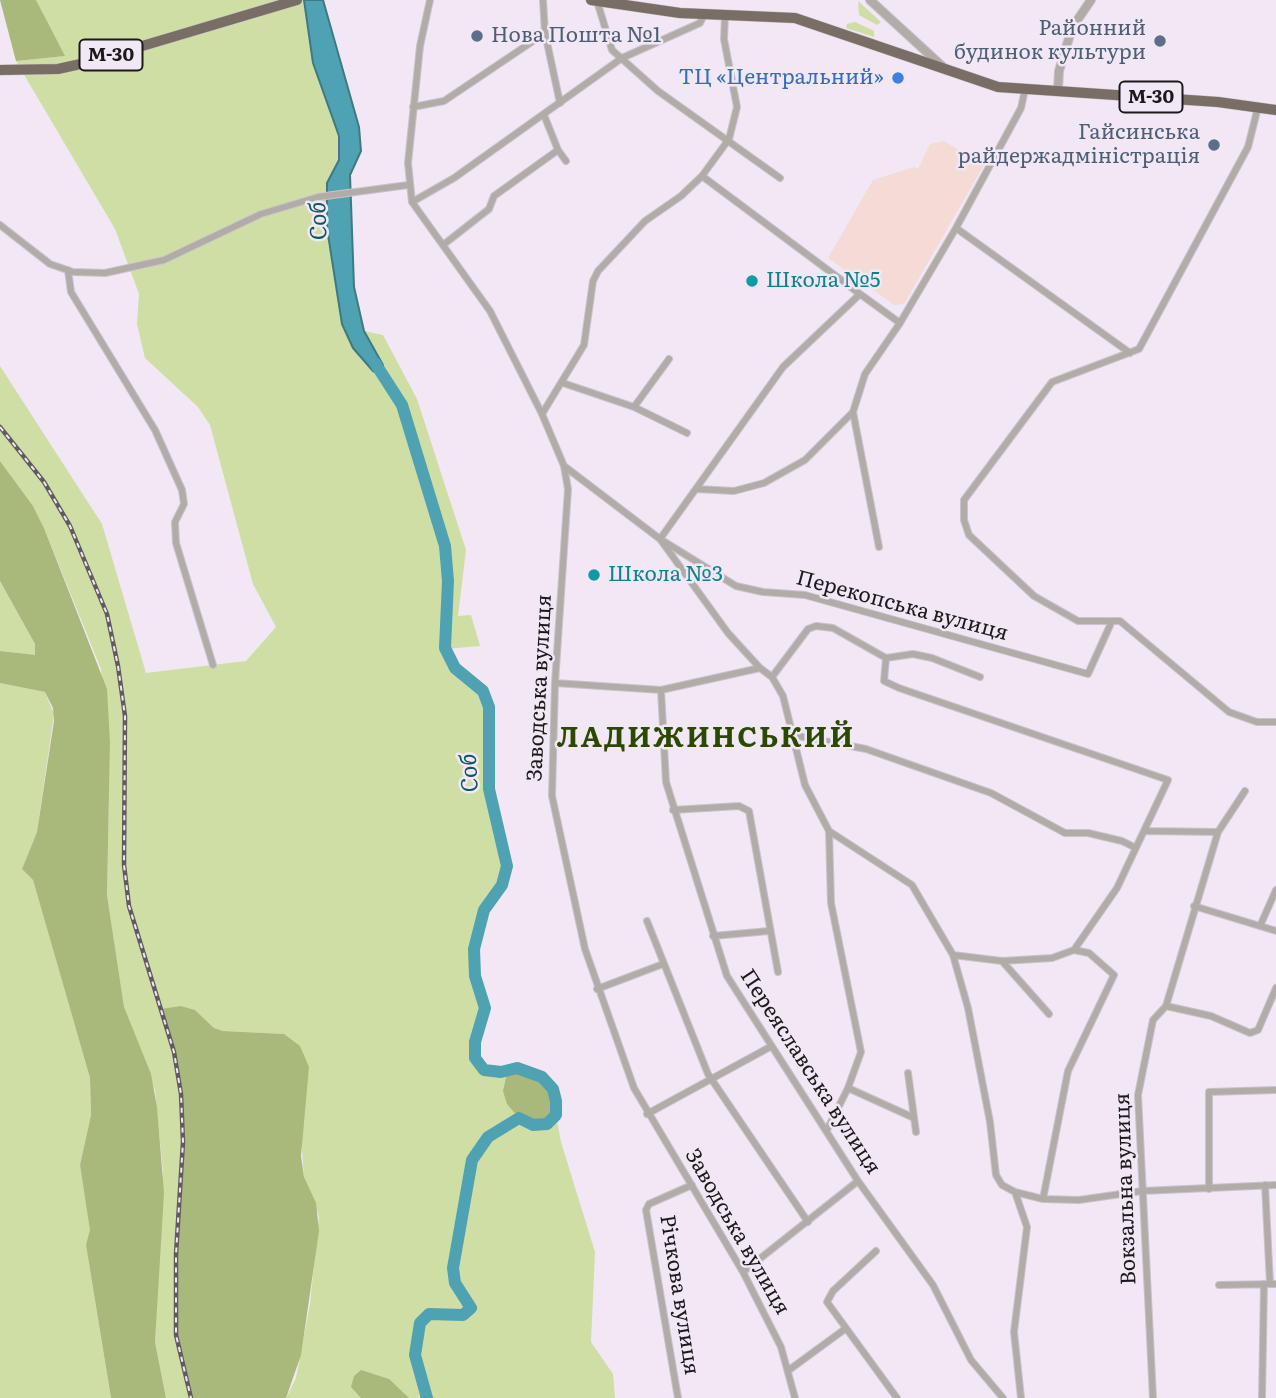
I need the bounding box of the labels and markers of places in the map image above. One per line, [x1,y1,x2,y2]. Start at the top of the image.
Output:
place label: Районний будинок культури [954,16,1146,66]
place label: Нова Пошта №1 [491,23,661,49]
marker: Нова Пошта №1 [469,28,485,44]
marker: Районний будинок культури [1152,33,1168,49]
place label: ТЦ «Центральний» [678,65,884,91]
marker: ТЦ «Центральний» [890,70,906,86]
place label: Гайсинська райдержадміністрація [958,120,1200,170]
marker: Гайсинська райдержадміністрація [1206,137,1222,153]
place label: Школа №5 [766,268,880,294]
marker: Школа №5 [744,273,760,289]
place label: Школа №3 [608,562,723,588]
marker: Школа №3 [586,567,602,583]

